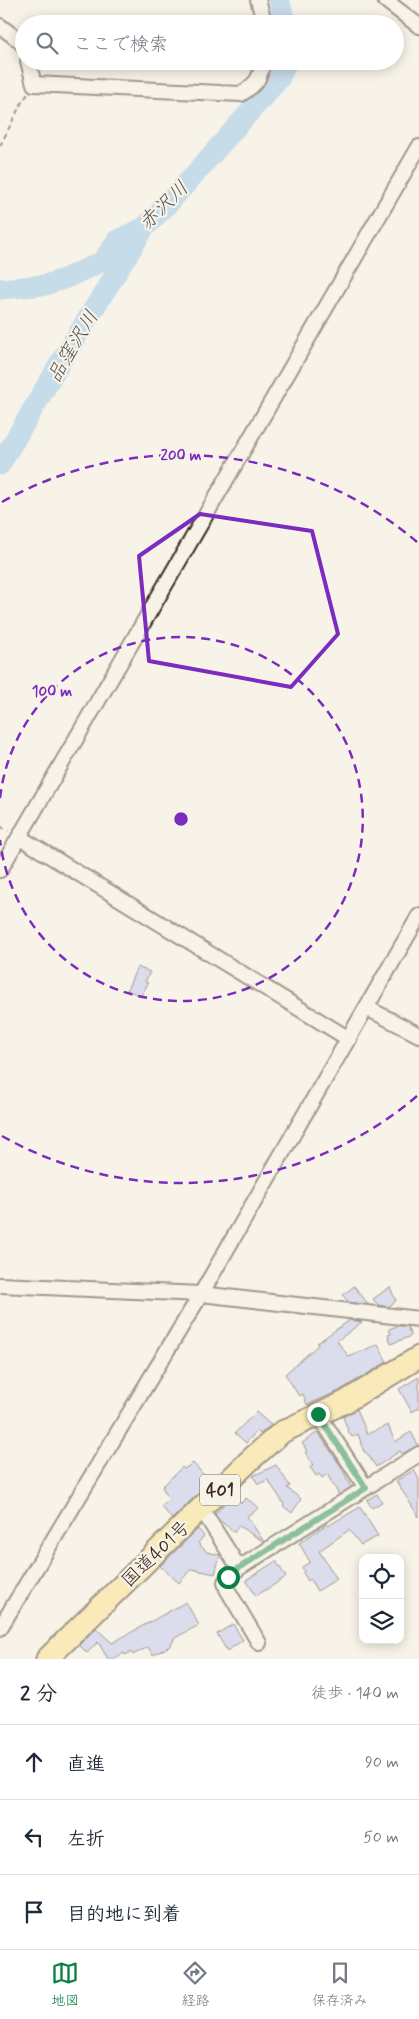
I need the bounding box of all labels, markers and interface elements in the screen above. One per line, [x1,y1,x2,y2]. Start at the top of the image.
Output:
search box [15,15,404,70]
icon: search [33,29,61,57]
text: ここで検索 [73,32,168,57]
water label: 赤沢川 [133,176,195,237]
water label: 品窪沢川 [41,306,105,388]
text: 200 m [161,446,202,466]
text: 100 m [32,682,72,702]
centre of rings [172,810,190,828]
route end [307,1403,330,1426]
road number: 401 [200,1474,240,1506]
street label: 国道401号 [116,1515,196,1593]
map controls [359,1554,404,1644]
button: locate [359,1554,404,1599]
route start [217,1566,240,1589]
button: layers [359,1599,404,1644]
text: 2 分 [20,1680,57,1708]
text: 徒歩 · 140 m [311,1683,399,1704]
icon: ahead [20,1748,48,1776]
text: 直進 [67,1752,105,1777]
text: 90 m [365,1752,399,1773]
icon: left [20,1823,48,1851]
text: 左折 [67,1827,105,1852]
text: 50 m [363,1827,399,1848]
icon: arrive [20,1898,48,1926]
text: 目的地に到着 [67,1902,181,1927]
tab: 地図 [51,1959,79,2010]
tab: 経路 [181,1959,209,2010]
tab: 保存済み [312,1959,368,2010]

